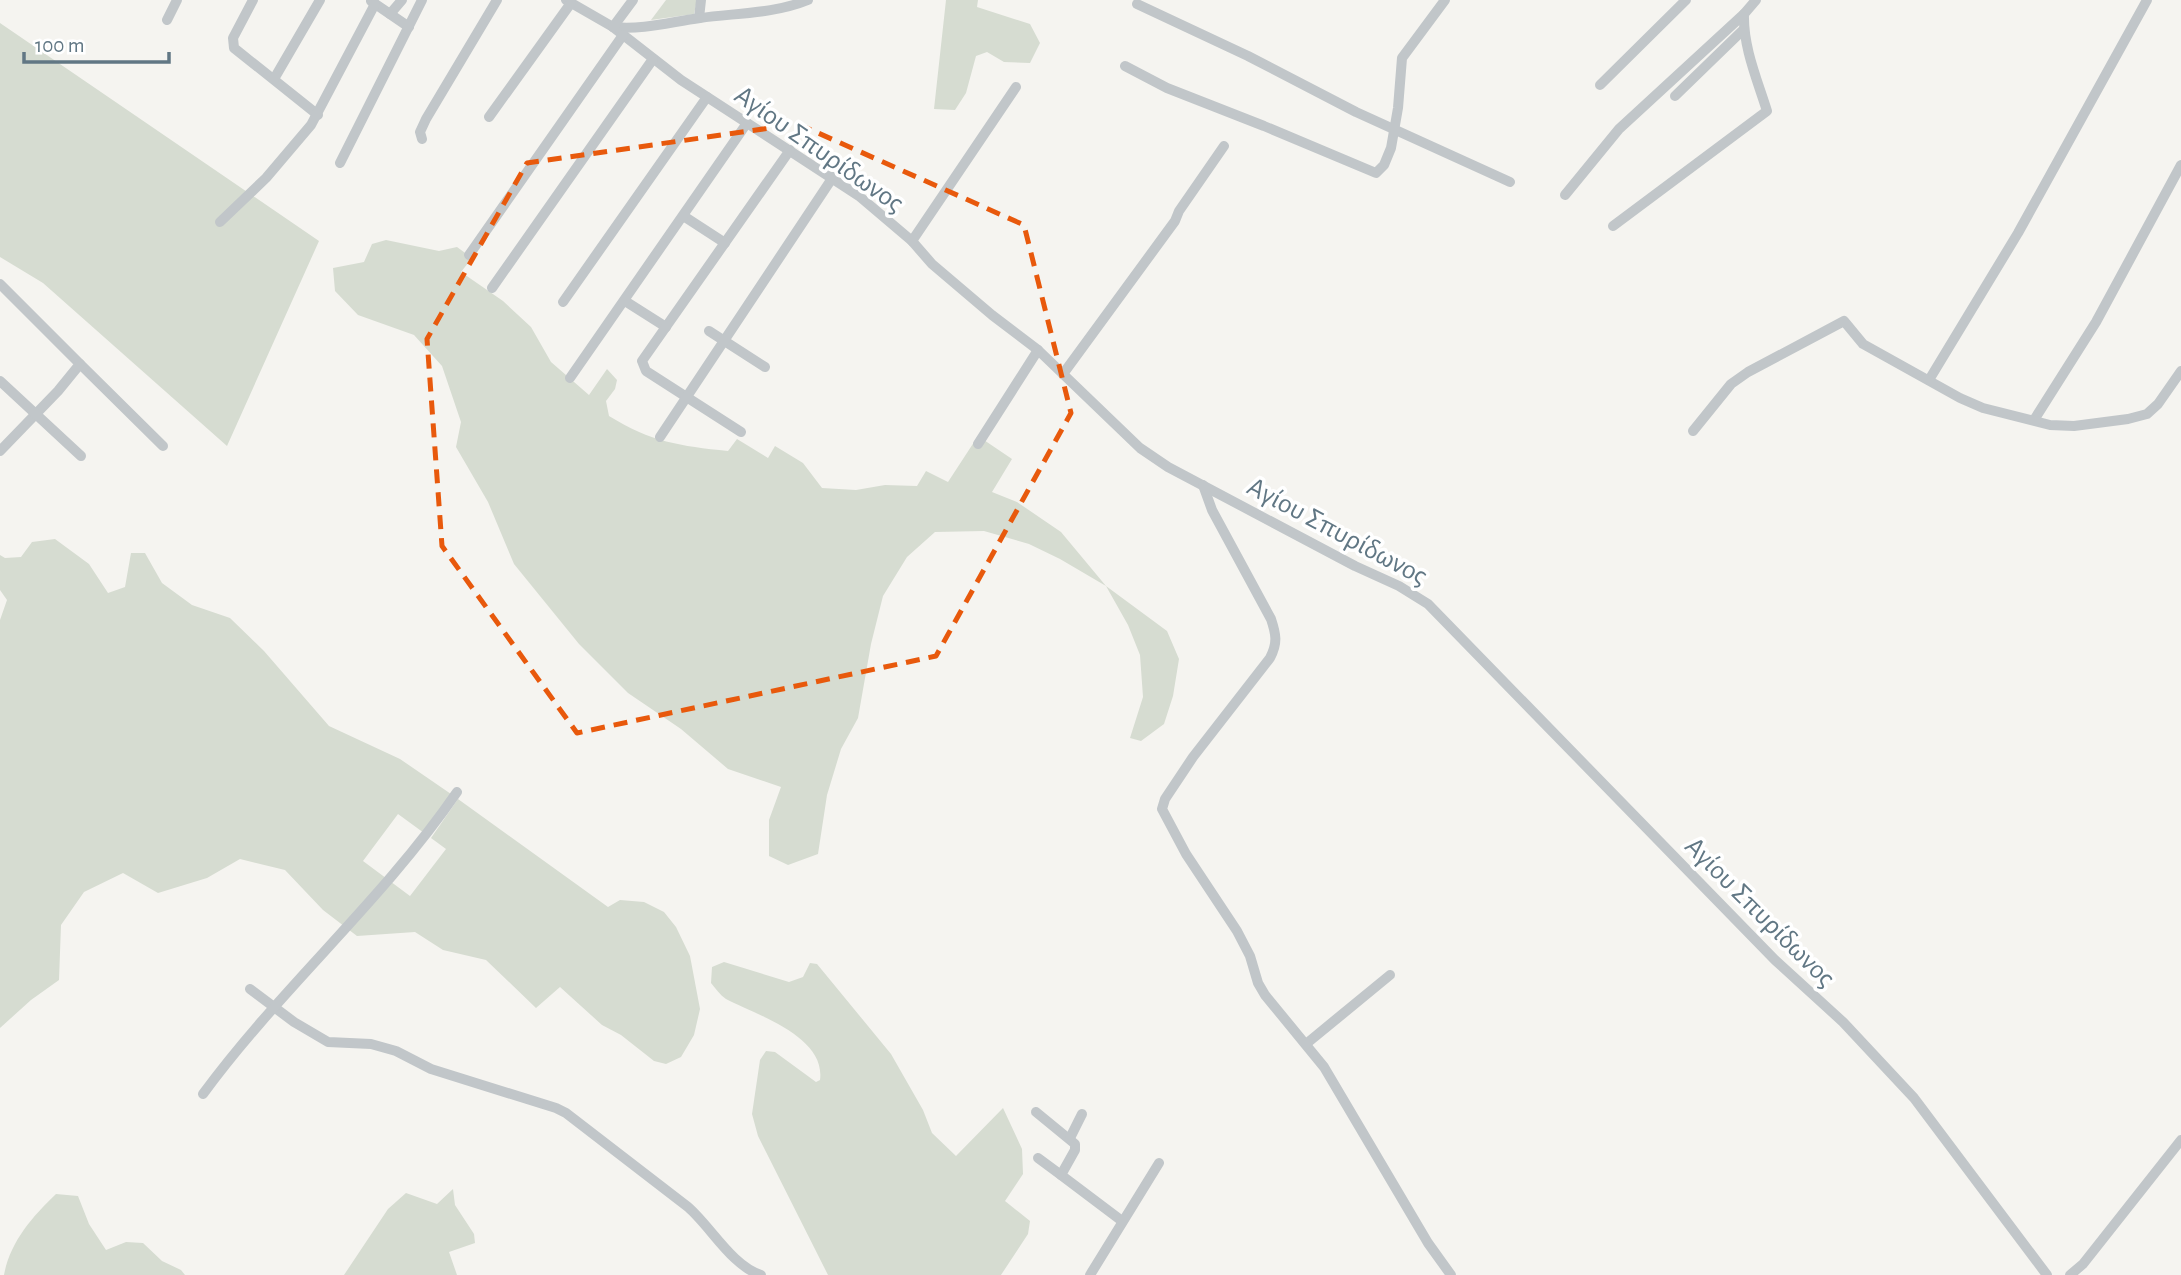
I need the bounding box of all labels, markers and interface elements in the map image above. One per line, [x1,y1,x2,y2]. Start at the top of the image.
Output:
scale bar [24,21,170,65]
text: 100 m [35,35,85,56]
street label: Αγίου Σπυρίδωνος [729,81,909,218]
street label: Αγίου Σπυρίδωνος [1243,473,1432,591]
street label: Αγίου Σπυρίδωνος [1679,832,1840,993]

